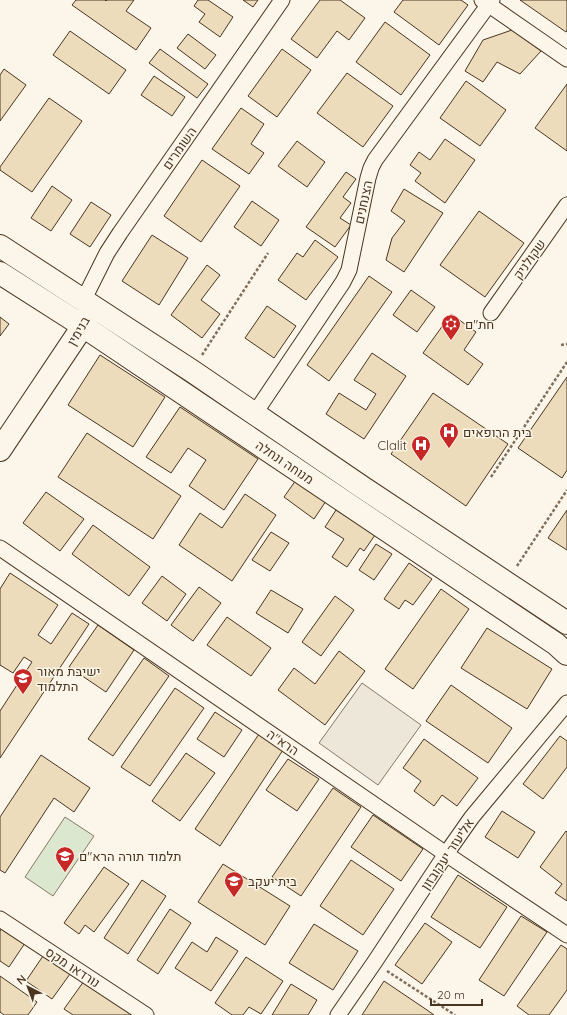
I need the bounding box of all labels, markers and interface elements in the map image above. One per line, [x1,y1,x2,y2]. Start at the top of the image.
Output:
street label: השומרים [159,124,199,172]
street label: הצנחנים [351,179,375,225]
street label: שקולניק [509,236,549,282]
street label: בנימין [63,313,93,349]
synagogue icon: חת"ם [440,313,462,341]
place label: חת"ם [465,316,494,332]
hospital icon: בית הרופאים [438,421,460,449]
place label: בית הרופאים [463,424,532,440]
hospital icon: Clalit [410,434,432,462]
street label: מנוחה ונחלה [253,437,317,487]
place label: Clalit [377,437,407,453]
place label: ישיבת מאור התלמוד [37,663,100,694]
school or university icon: ישיבת מאור התלמוד [12,667,34,695]
street label: הרא"ה [264,726,302,758]
street label: אליעזר יעקובזון [417,815,477,893]
school or university icon: תלמוד תורה הרא"ם [54,845,76,873]
place label: תלמוד תורה הרא"ם [79,848,181,864]
school or university icon: בית יעקב [223,870,245,898]
place label: בית יעקב [248,873,297,889]
street label: נורדאו מקס [43,943,103,991]
north arrow [8,967,48,1007]
text: N [14,972,29,987]
scale bar [431,981,482,1007]
text: 20 m [437,987,465,1002]

